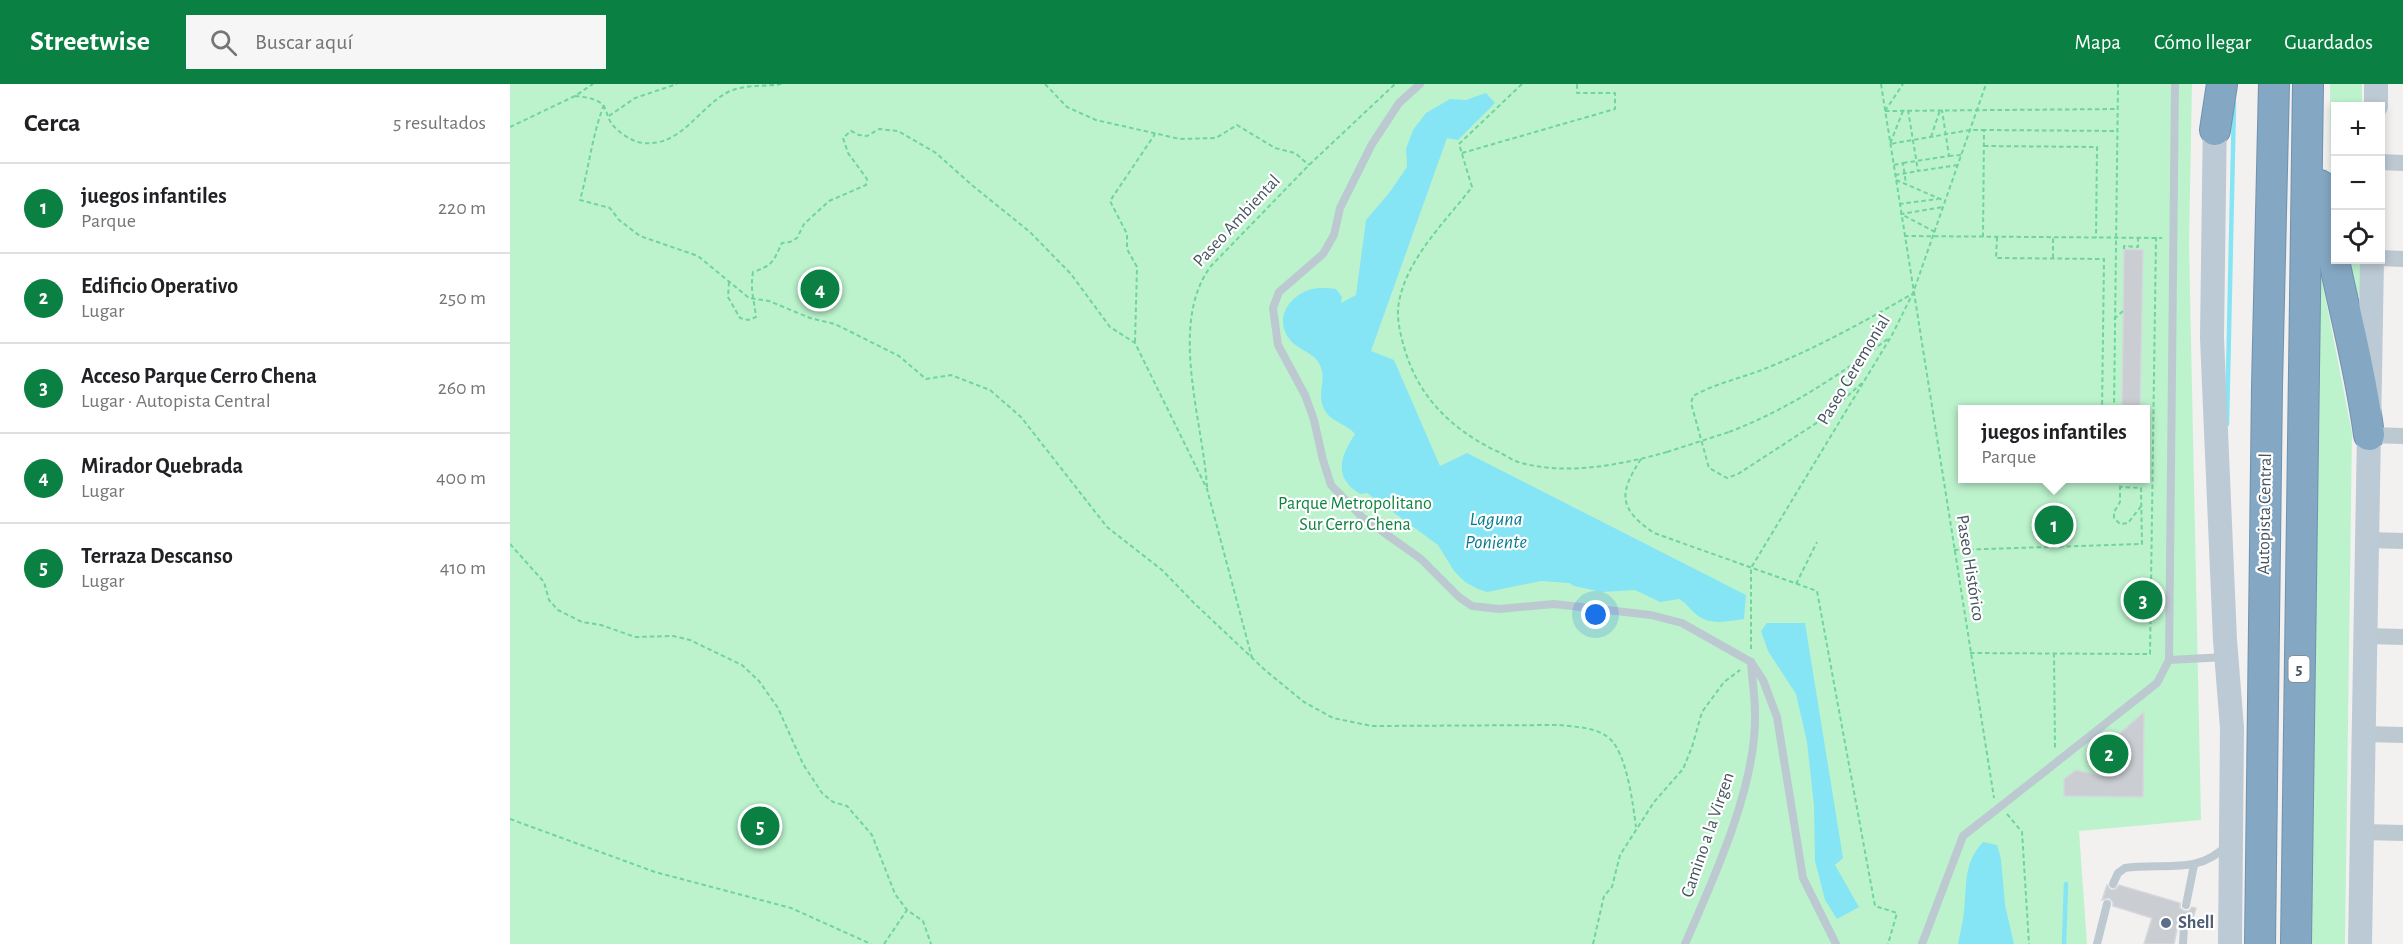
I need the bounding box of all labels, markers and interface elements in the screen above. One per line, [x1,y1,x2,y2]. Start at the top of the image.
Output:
search box [186,15,606,69]
icon: search [207,26,240,59]
text: Streetwise [30,28,150,56]
text: Buscar aquí [255,31,353,53]
text: Mapa [2075,32,2121,53]
text: Cómo llegar [2154,32,2251,53]
text: Guardados [2284,32,2373,53]
map controls [2331,102,2385,264]
button: + [2331,102,2385,156]
text: Cerca [24,110,81,136]
text: 5 resultados [393,113,486,133]
button: − [2331,156,2385,210]
street label: Paseo Ambiental [1190,172,1284,270]
text: juegos infantiles [81,185,227,207]
text: 1 [40,198,47,218]
text: 220 m [438,198,486,218]
button: locate [2331,210,2385,264]
text: Parque [81,211,136,231]
pin: 4 [800,266,840,312]
text: Edificio Operativo [81,275,238,297]
text: 2 [39,288,48,308]
text: 250 m [439,288,486,308]
text: Lugar [81,301,124,321]
street label: Paseo Ceremonial [1814,312,1894,428]
text: Acceso Parque Cerro Chena [81,365,317,387]
text: 3 [39,378,48,398]
text: 260 m [438,378,486,398]
text: Lugar · Autopista Central [81,391,271,411]
popup [1958,405,2150,483]
text: juegos infantiles [1981,421,2127,443]
text: Parque [1981,447,2036,467]
street label: Autopista Central [2255,453,2275,575]
text: Mirador Quebrada [81,455,243,477]
text: 4 [38,468,49,488]
text: 400 m [436,468,486,488]
text: Lugar [81,481,124,501]
park label: Parque Metropolitano Sur Cerro Chena [1278,495,1432,534]
pin: 1 [2034,502,2074,548]
water label: Laguna Poniente [1465,509,1527,552]
street label: Paseo Histórico [1953,514,1987,623]
text: Terraza Descanso [81,545,233,567]
text: 5 [39,558,48,578]
text: 410 m [440,558,486,578]
text: Lugar [81,571,124,591]
pin: 3 [2124,578,2162,622]
your location [1581,600,1610,629]
road number: 5 [2288,656,2310,682]
pin: 2 [2090,732,2128,776]
street label: Camino a la Virgen [1678,770,1738,900]
pin: 5 [740,804,780,848]
place label: Shell [2178,914,2214,932]
marker: Shell [2159,916,2173,930]

